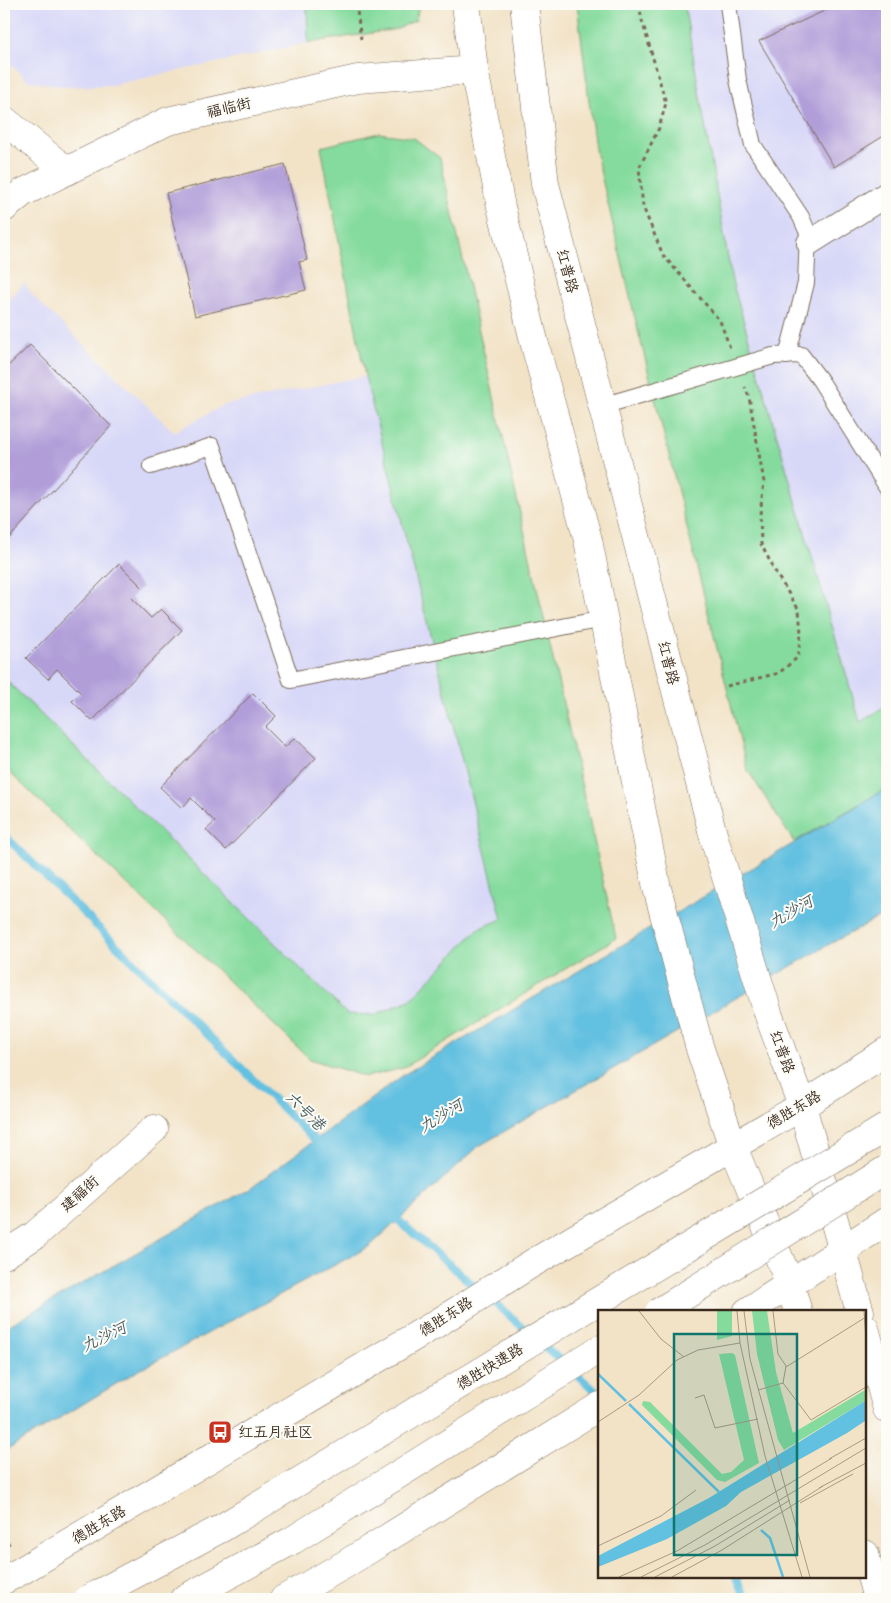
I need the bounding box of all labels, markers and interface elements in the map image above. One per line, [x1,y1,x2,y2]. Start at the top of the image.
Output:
street label: 福临街 [205,94,253,122]
street label: 红普路 [552,247,582,295]
street label: 红普路 [653,639,683,687]
water label: 九沙河 [765,890,819,933]
street label: 红普路 [765,1028,799,1076]
street label: 德胜东路 [763,1086,825,1134]
water label: 六号港 [281,1087,331,1136]
water label: 九沙河 [415,1094,469,1137]
street label: 建福街 [57,1172,103,1216]
street label: 德胜东路 [416,1293,476,1341]
inset map [598,1310,866,1578]
water label: 九沙河 [78,1316,133,1357]
street label: 德胜快速路 [453,1340,527,1394]
bus stop icon: 红五月社区 [207,1419,233,1445]
place label: 红五月社区 [238,1423,313,1442]
street label: 德胜东路 [68,1501,130,1549]

